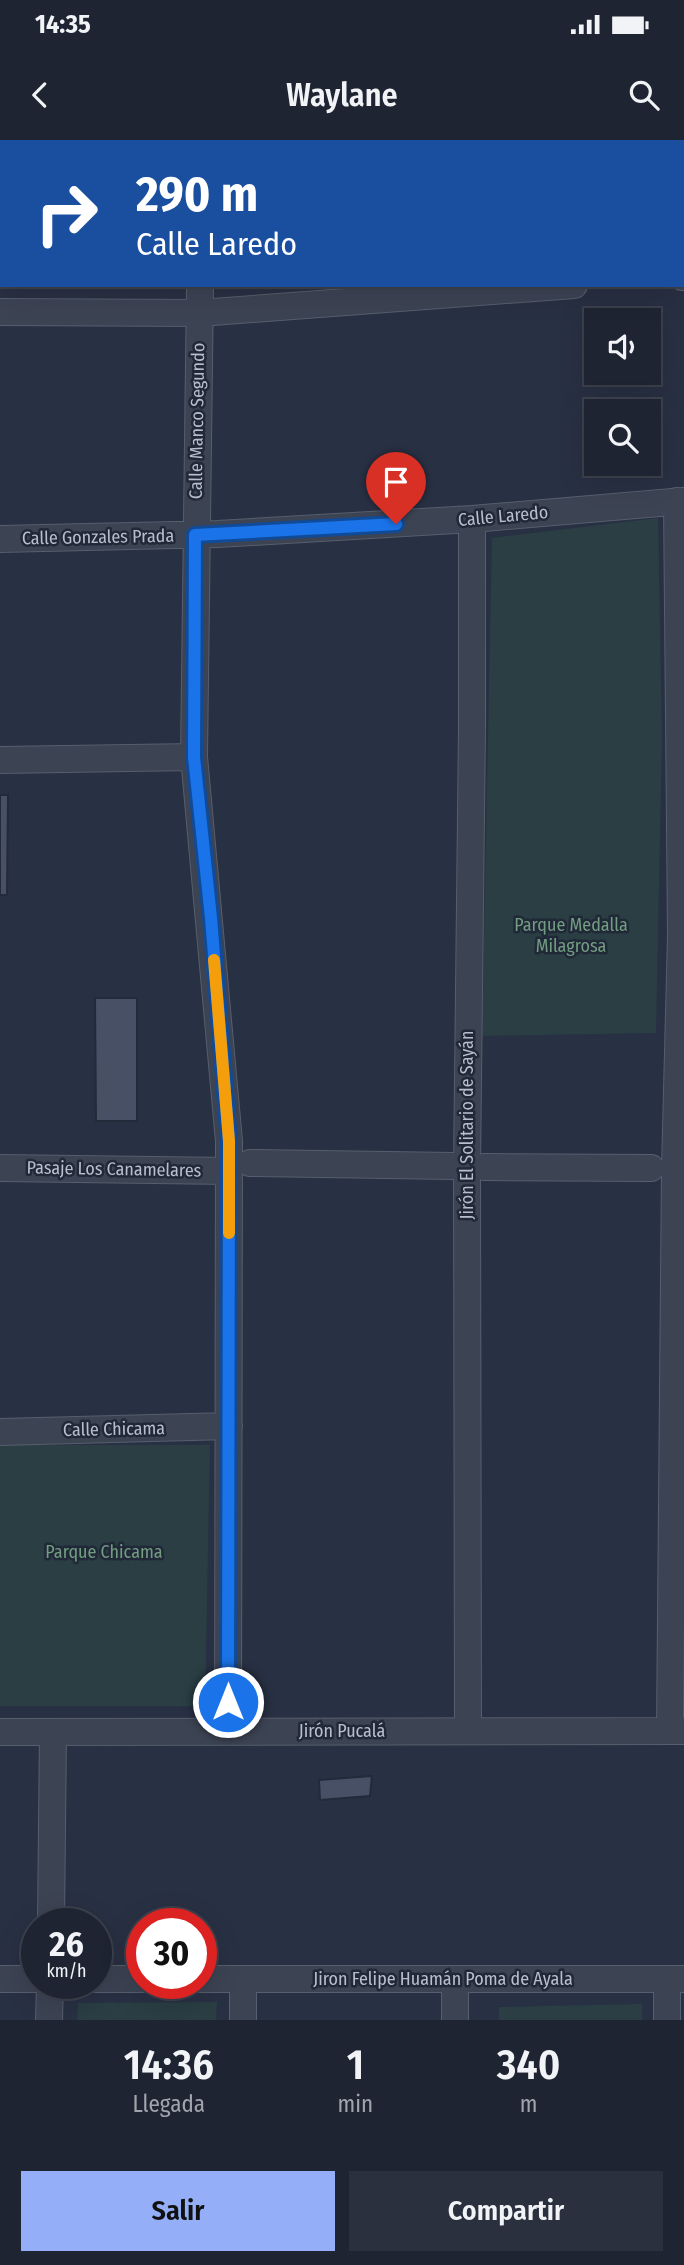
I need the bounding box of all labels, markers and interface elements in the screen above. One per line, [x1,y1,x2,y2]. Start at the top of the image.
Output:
text: 14:35 [35,9,91,40]
icon: back [21,76,59,114]
text: Waylane [286,76,398,114]
icon: search [625,76,663,114]
text: 290 m [136,165,258,224]
icon: right [21,168,112,259]
text: Calle Laredo [136,225,297,263]
map controls [584,308,661,476]
button: sound [584,308,661,385]
street label: Calle Manco Segundo [185,343,209,499]
button: search [584,399,661,476]
pin [366,452,426,524]
icon: arrive [377,463,415,501]
street label: Calle Laredo [457,501,549,531]
street label: Calle Gonzales Prada [22,525,175,549]
park label: Parque Medalla Milagrosa [514,914,628,957]
street label: Jirón El Solitario de Sayán [456,1031,478,1219]
street label: Pasaje Los Canamelares [26,1156,202,1182]
street label: Calle Chicama [63,1417,165,1441]
park label: Parque Chicama [45,1541,163,1563]
position arrow [191,1665,265,1739]
street label: Jirón Pucalá [299,1720,385,1742]
speed limit sign: 30 [126,1908,217,1999]
text: 26 [49,1923,84,1965]
text: km/h [46,1960,87,1982]
street label: Jiron Felipe Huamán Poma de Ayala [313,1968,573,1990]
text: 14:36 [124,2040,214,2090]
text: 1 [347,2040,364,2090]
text: 340 [497,2040,560,2090]
text: Llegada [133,2090,205,2118]
text: min [338,2090,373,2118]
text: m [520,2090,537,2118]
button: Salir [21,2171,335,2251]
button: Compartir [349,2171,663,2251]

